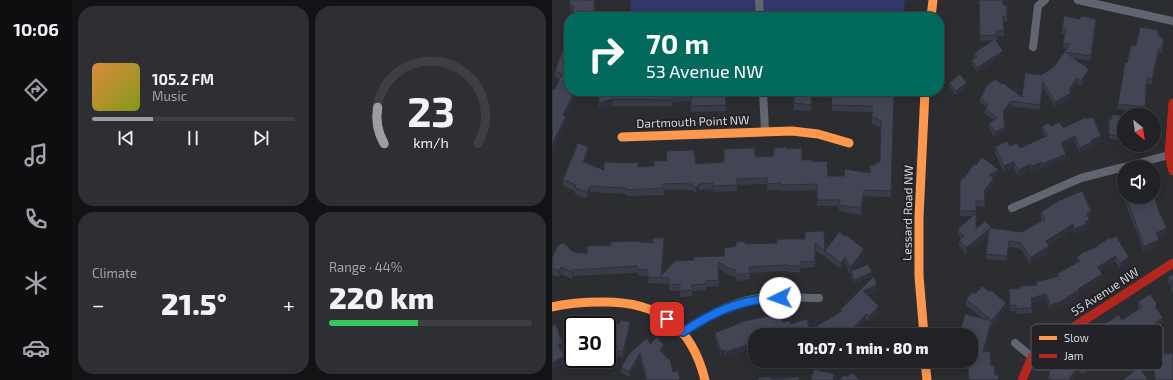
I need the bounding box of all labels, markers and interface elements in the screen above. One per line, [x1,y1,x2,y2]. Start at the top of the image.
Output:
text: 10:06 [13,18,59,40]
text: 70 m [646,26,709,60]
icon: right [580,28,632,80]
text: 53 Avenue NW [646,60,763,82]
text: 105.2 FM [152,70,214,88]
icon: directions [22,76,50,104]
text: 23 [407,85,454,135]
text: Music [152,88,187,104]
north arrow [1117,108,1161,152]
map controls [1117,108,1161,204]
street label: Dartmouth Point NW [636,112,750,130]
icon: previous [115,127,137,149]
icon: pause [182,127,204,149]
icon: next [250,127,272,149]
text: km/h [413,133,448,150]
icon: music [22,141,50,169]
button: sound [1117,160,1161,204]
street label: Lessard Road NW [899,165,915,261]
icon: phone [22,205,50,233]
text: Range · 44% [329,259,402,275]
street label: 55 Avenue NW [1068,264,1141,318]
text: Climate [92,265,137,281]
icon: climate [22,269,50,297]
position arrow [759,277,801,319]
text: 220 km [329,279,434,315]
text: 21.5° [161,285,227,321]
text: − [92,291,105,317]
text: + [283,291,295,317]
pin [650,302,684,336]
icon: arrive [656,308,678,330]
speed limit sign: 30 [564,316,616,368]
legend [1031,324,1163,370]
text: Slow [1064,331,1089,344]
icon: car [22,334,50,362]
text: 10:07 · 1 min · 80 m [797,339,929,357]
text: Jam [1064,349,1083,362]

